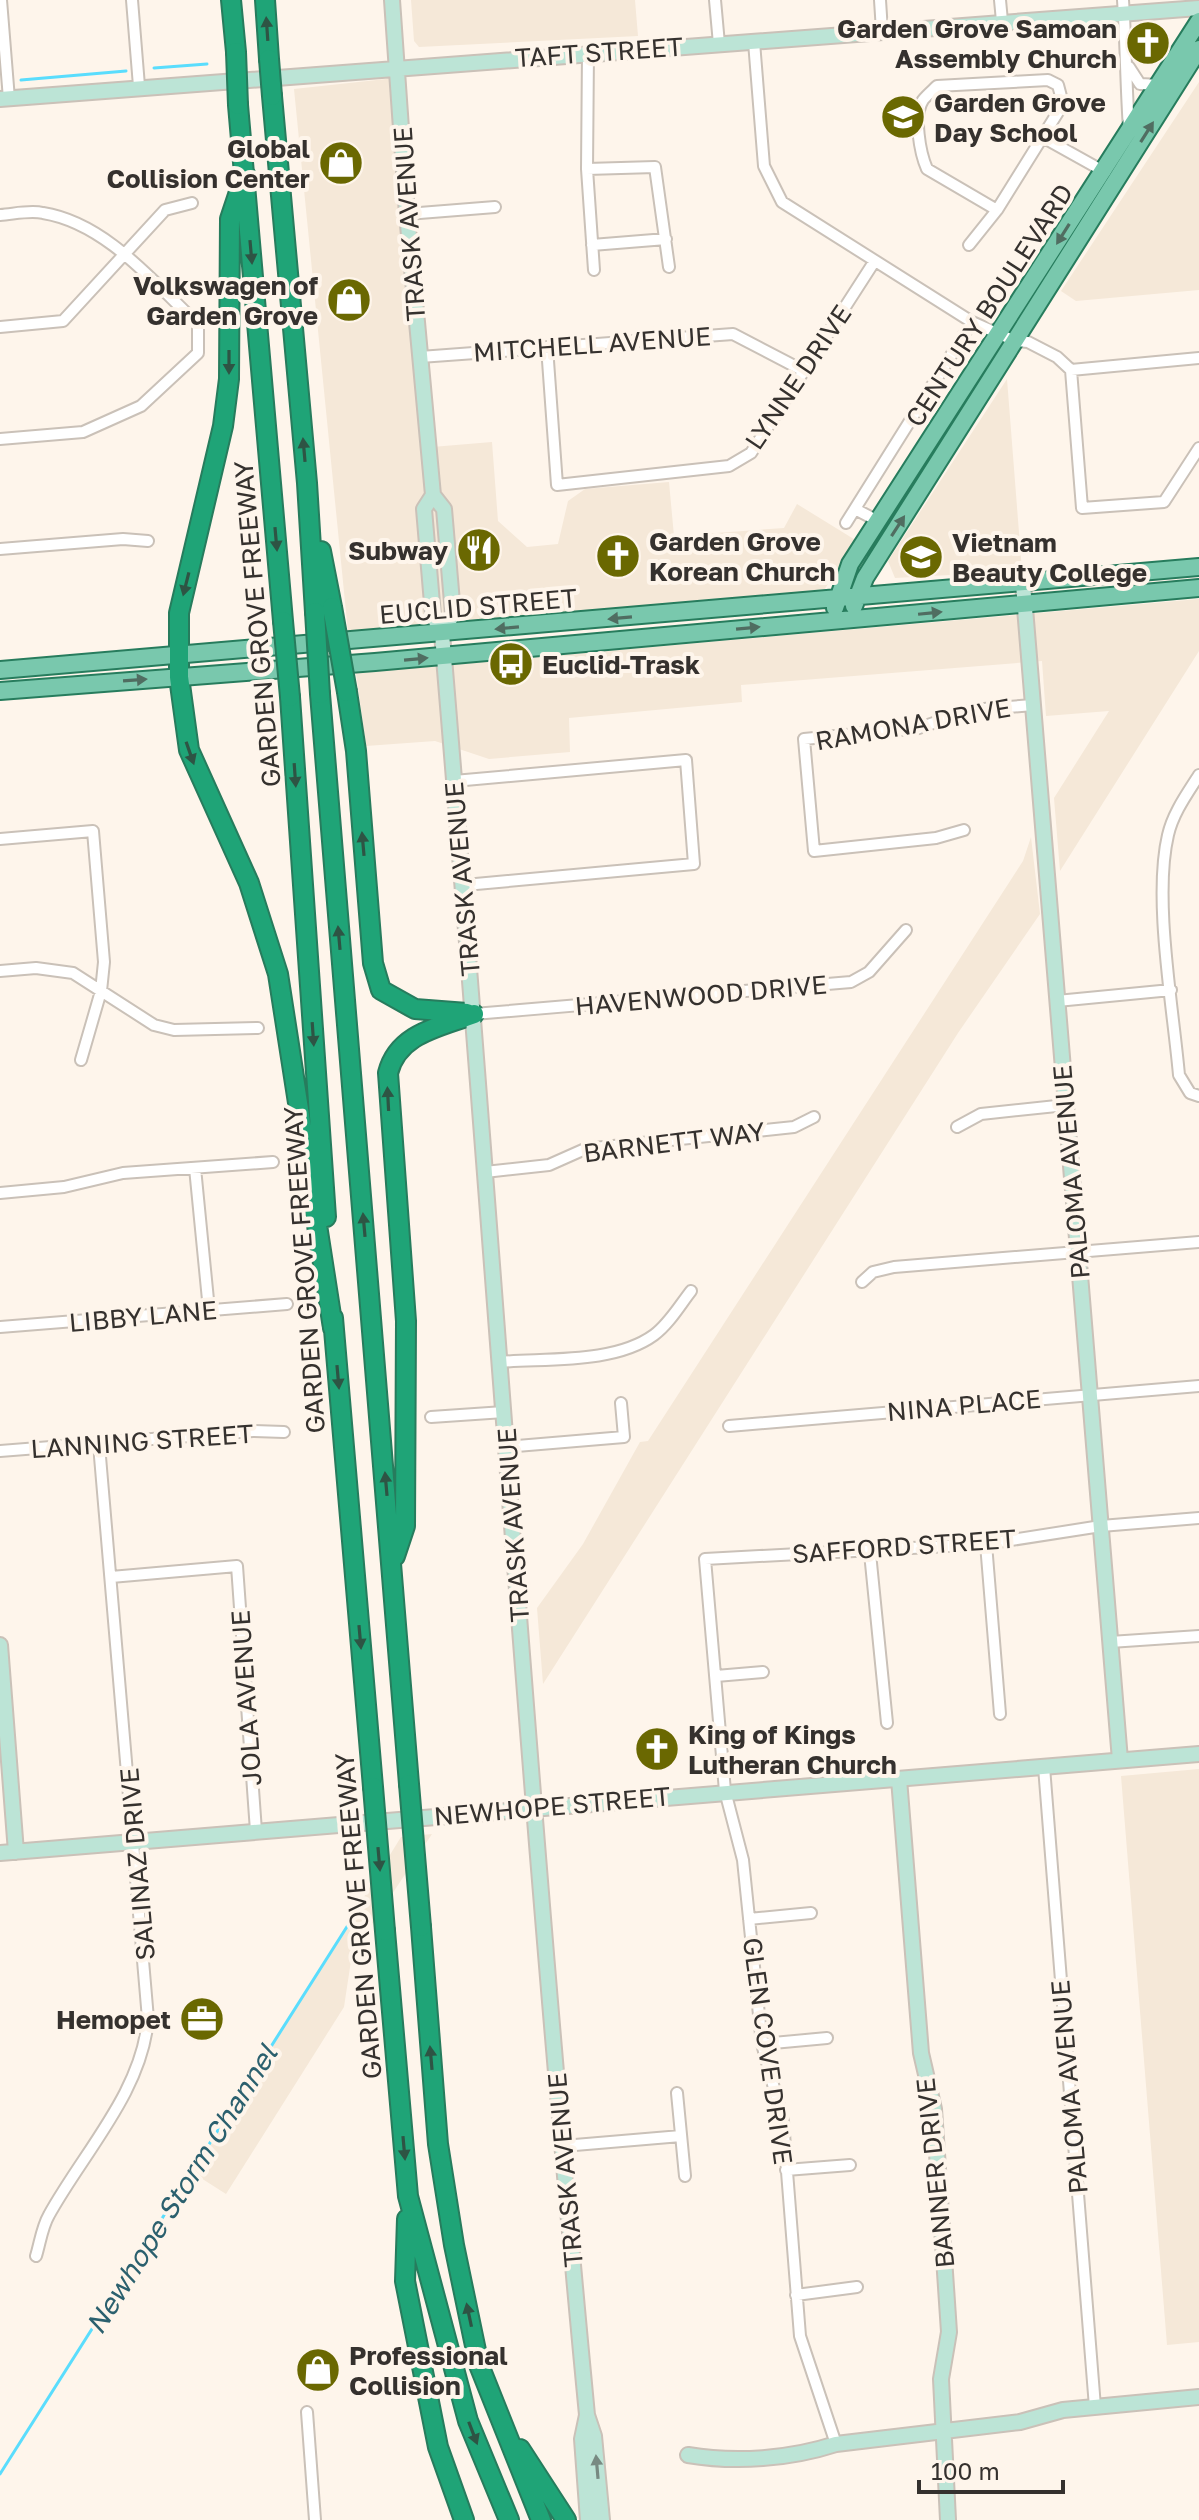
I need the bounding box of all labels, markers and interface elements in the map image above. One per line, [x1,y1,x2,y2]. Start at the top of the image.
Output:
place label: Garden Grove Samoan Assembly Church [837,13,1117,74]
one-way arrow [260,16,273,41]
church icon: Garden Grove Samoan Assembly Church [1124,19,1172,67]
street label: TAFT STREET [514,31,684,73]
place label: Garden Grove Day School [934,87,1106,148]
school or university icon: Garden Grove Day School [879,93,927,141]
one-way arrow [1139,121,1153,143]
street label: TRASK AVENUE [387,126,431,322]
place label: Global Collision Center [106,133,310,194]
shop icon: Global Collision Center [317,139,365,187]
street label: CENTURY BOULEVARD [899,178,1079,432]
one-way arrow [1057,223,1071,245]
one-way arrow [245,240,258,265]
place label: Volkswagen of Garden Grove [133,270,318,331]
shop icon: Volkswagen of Garden Grove [325,276,373,324]
street label: LYNNE DRIVE [738,299,858,455]
street label: MITCHELL AVENUE [472,320,712,368]
one-way arrow [223,350,235,375]
one-way arrow [298,437,311,462]
street label: GARDEN GROVE FREEWAY [227,459,287,788]
one-way arrow [891,515,905,537]
restaurant icon: Subway [455,526,503,574]
place label: Garden Grove Korean Church [649,526,835,587]
one-way arrow [270,527,283,552]
place label: Vietnam Beauty College [952,527,1147,588]
church icon: Garden Grove Korean Church [594,532,642,580]
school or university icon: Vietnam Beauty College [897,533,945,581]
place label: Subway [348,535,448,566]
one-way arrow [179,571,191,596]
street label: EUCLID STREET [378,582,578,630]
one-way arrow [918,606,943,619]
one-way arrow [607,612,632,625]
one-way arrow [736,621,761,634]
one-way arrow [494,622,519,635]
bus stop icon: Euclid-Trask [487,640,535,688]
place label: Euclid-Trask [542,649,700,680]
one-way arrow [404,652,429,665]
one-way arrow [123,673,148,686]
street label: RAMONA DRIVE [813,692,1013,756]
one-way arrow [185,742,197,766]
one-way arrow [289,763,302,788]
street label: TRASK AVENUE [438,781,486,977]
one-way arrow [357,831,370,856]
one-way arrow [333,925,346,950]
street label: HAVENWOOD DRIVE [574,969,828,1021]
one-way arrow [307,1022,320,1047]
street label: PALOMA AVENUE [1046,1064,1096,1280]
one-way arrow [382,1086,395,1111]
street label: GARDEN GROVE FREEWAY [277,1105,331,1434]
street label: BARNETT WAY [582,1115,767,1169]
one-way arrow [357,1212,370,1237]
street label: LIBBY LANE [68,1294,218,1338]
one-way arrow [331,1365,344,1390]
street label: NINA PLACE [886,1383,1042,1427]
street label: LANNING STREET [29,1418,255,1464]
street label: TRASK AVENUE [491,1427,535,1623]
one-way arrow [379,1471,392,1496]
street label: SAFFORD STREET [791,1523,1017,1569]
street label: JOLA AVENUE [224,1609,268,1787]
one-way arrow [354,1624,367,1649]
place label: King of Kings Lutheran Church [688,1719,897,1780]
church icon: King of Kings Lutheran Church [633,1725,681,1773]
street label: GARDEN GROVE FREEWAY [328,1751,388,2080]
street label: SALINAZ DRIVE [113,1766,161,1962]
street label: NEWHOPE STREET [432,1780,672,1832]
one-way arrow [373,1847,386,1872]
street label: GLEN COVE DRIVE [737,1936,799,2166]
street label: PALOMA AVENUE [1044,1979,1094,2195]
office icon: Hemopet [178,1995,226,2043]
place label: Hemopet [56,2004,171,2035]
water label: Newhope Storm Channel [78,2038,284,2339]
one-way arrow [424,2045,437,2070]
street label: TRASK AVENUE [541,2072,589,2268]
street label: BANNER DRIVE [910,2076,960,2270]
one-way arrow [398,2136,411,2161]
one-way arrow [462,2302,475,2327]
place label: Professional Collision [349,2340,508,2401]
shop icon: Professional Collision [294,2346,342,2394]
one-way arrow [467,2421,480,2445]
scale bar [919,2444,1063,2494]
one-way arrow [590,2454,603,2479]
text: 100 m [931,2456,1000,2485]

